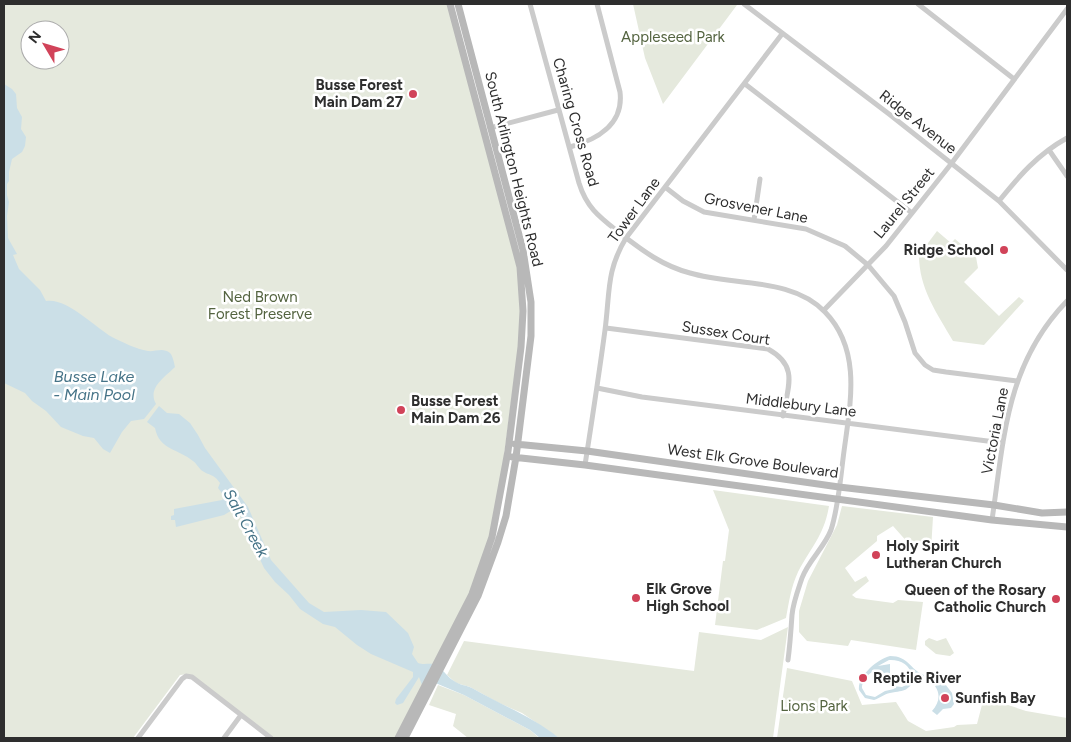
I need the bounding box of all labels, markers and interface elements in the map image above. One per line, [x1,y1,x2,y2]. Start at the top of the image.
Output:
north arrow [20,20,70,70]
text: N [25,28,45,47]
park label: Appleseed Park [621,28,726,46]
street label: Charing Cross Road [549,56,603,188]
street label: South Arlington Heights Road [481,69,547,269]
place label: Busse Forest Main Dam 27 [314,76,403,111]
street label: Ridge Avenue [876,86,960,158]
marker: Busse Forest Main Dam 27 [407,88,419,100]
street label: Laurel Street [870,164,938,242]
street label: Tower Lane [604,174,664,246]
street label: Grosvener Lane [703,189,809,227]
place label: Ridge School [904,241,994,259]
marker: Ridge School [998,244,1010,256]
park label: Ned Brown Forest Preserve [208,288,312,323]
street label: Sussex Court [681,317,772,349]
water label: Busse Lake - Main Pool [53,367,135,404]
street label: Victoria Lane [978,386,1012,476]
street label: Middlebury Lane [745,389,857,421]
place label: Busse Forest Main Dam 26 [411,392,501,427]
marker: Busse Forest Main Dam 26 [395,404,407,416]
street label: West Elk Grove Boulevard [666,440,840,482]
water label: Salt Creek [219,486,273,562]
place label: Holy Spirit Lutheran Church [886,537,1002,572]
marker: Holy Spirit Lutheran Church [870,549,882,561]
place label: Elk Grove High School [646,580,729,615]
place label: Queen of the Rosary Catholic Church [905,581,1046,616]
marker: Elk Grove High School [630,592,642,604]
marker: Queen of the Rosary Catholic Church [1050,593,1062,605]
place label: Reptile River [873,669,962,687]
marker: Reptile River [857,672,869,684]
place label: Sunfish Bay [955,689,1036,707]
marker: Sunfish Bay [939,692,951,704]
park label: Lions Park [780,697,849,715]

